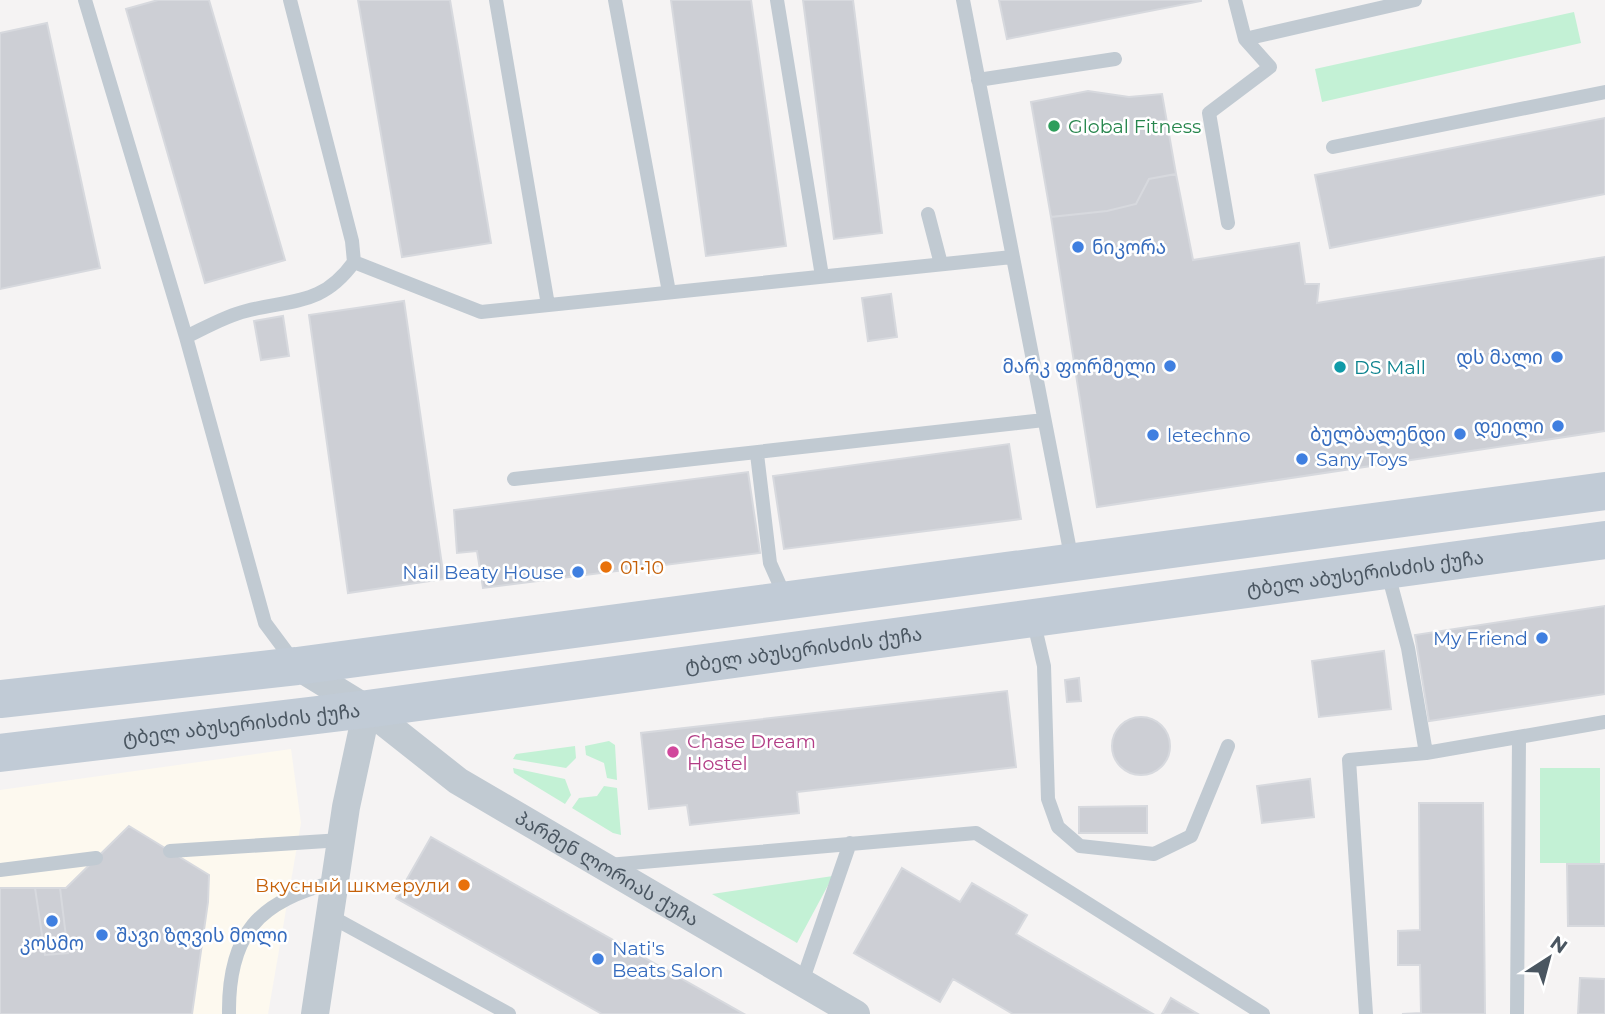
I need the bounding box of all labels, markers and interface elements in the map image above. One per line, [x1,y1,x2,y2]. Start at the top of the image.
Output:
place label: Global Fitness [1068,115,1201,138]
marker: Global Fitness [1046,118,1062,134]
place label: ნიკორა [1092,236,1166,259]
marker: ნიკორა [1070,239,1086,255]
place label: დს მალი [1456,346,1543,370]
marker: დს მალი [1549,349,1565,365]
place label: მარკ ფორმელი [1002,355,1156,379]
place label: DS Mall [1354,356,1426,379]
marker: მარკ ფორმელი [1162,358,1178,374]
marker: DS Mall [1332,359,1348,375]
place label: დეილი [1474,415,1544,439]
marker: დეილი [1550,418,1566,434]
place label: ბულბალენდი [1310,423,1446,447]
place label: letechno [1167,424,1251,447]
marker: ბულბალენდი [1452,426,1468,442]
marker: letechno [1145,427,1161,443]
place label: Sany Toys [1316,448,1408,471]
marker: Sany Toys [1294,451,1310,467]
street label: ტბელ აბუსერისძის ქუჩა [1245,546,1485,601]
place label: 01•10 [620,556,664,579]
marker: 01•10 [598,559,614,575]
place label: Nail Beaty House [402,561,564,584]
marker: Nail Beaty House [570,564,586,580]
street label: ტბელ აბუსერისძის ქუჩა [683,622,923,677]
place label: My Friend [1433,627,1528,650]
marker: My Friend [1534,630,1550,646]
street label: ტბელ აბუსერისძის ქუჩა [121,699,361,750]
place label: Chase Dream Hostel [687,730,816,775]
marker: Chase Dream Hostel [665,744,681,760]
street label: პარმენ ლორიას ქუჩა [511,806,703,931]
place label: Вкусный шкмерули [255,874,450,897]
marker: Вкусный шкмерули [456,877,472,893]
marker: კოსმო [44,913,60,929]
north arrow [1514,923,1584,993]
place label: შავი ზღვის მოლი [116,924,288,948]
marker: შავი ზღვის მოლი [94,927,110,943]
text: N [1546,931,1572,958]
place label: კოსმო [20,932,84,955]
place label: Nati's Beats Salon [612,937,723,982]
marker: Nati's Beats Salon [590,951,606,967]

